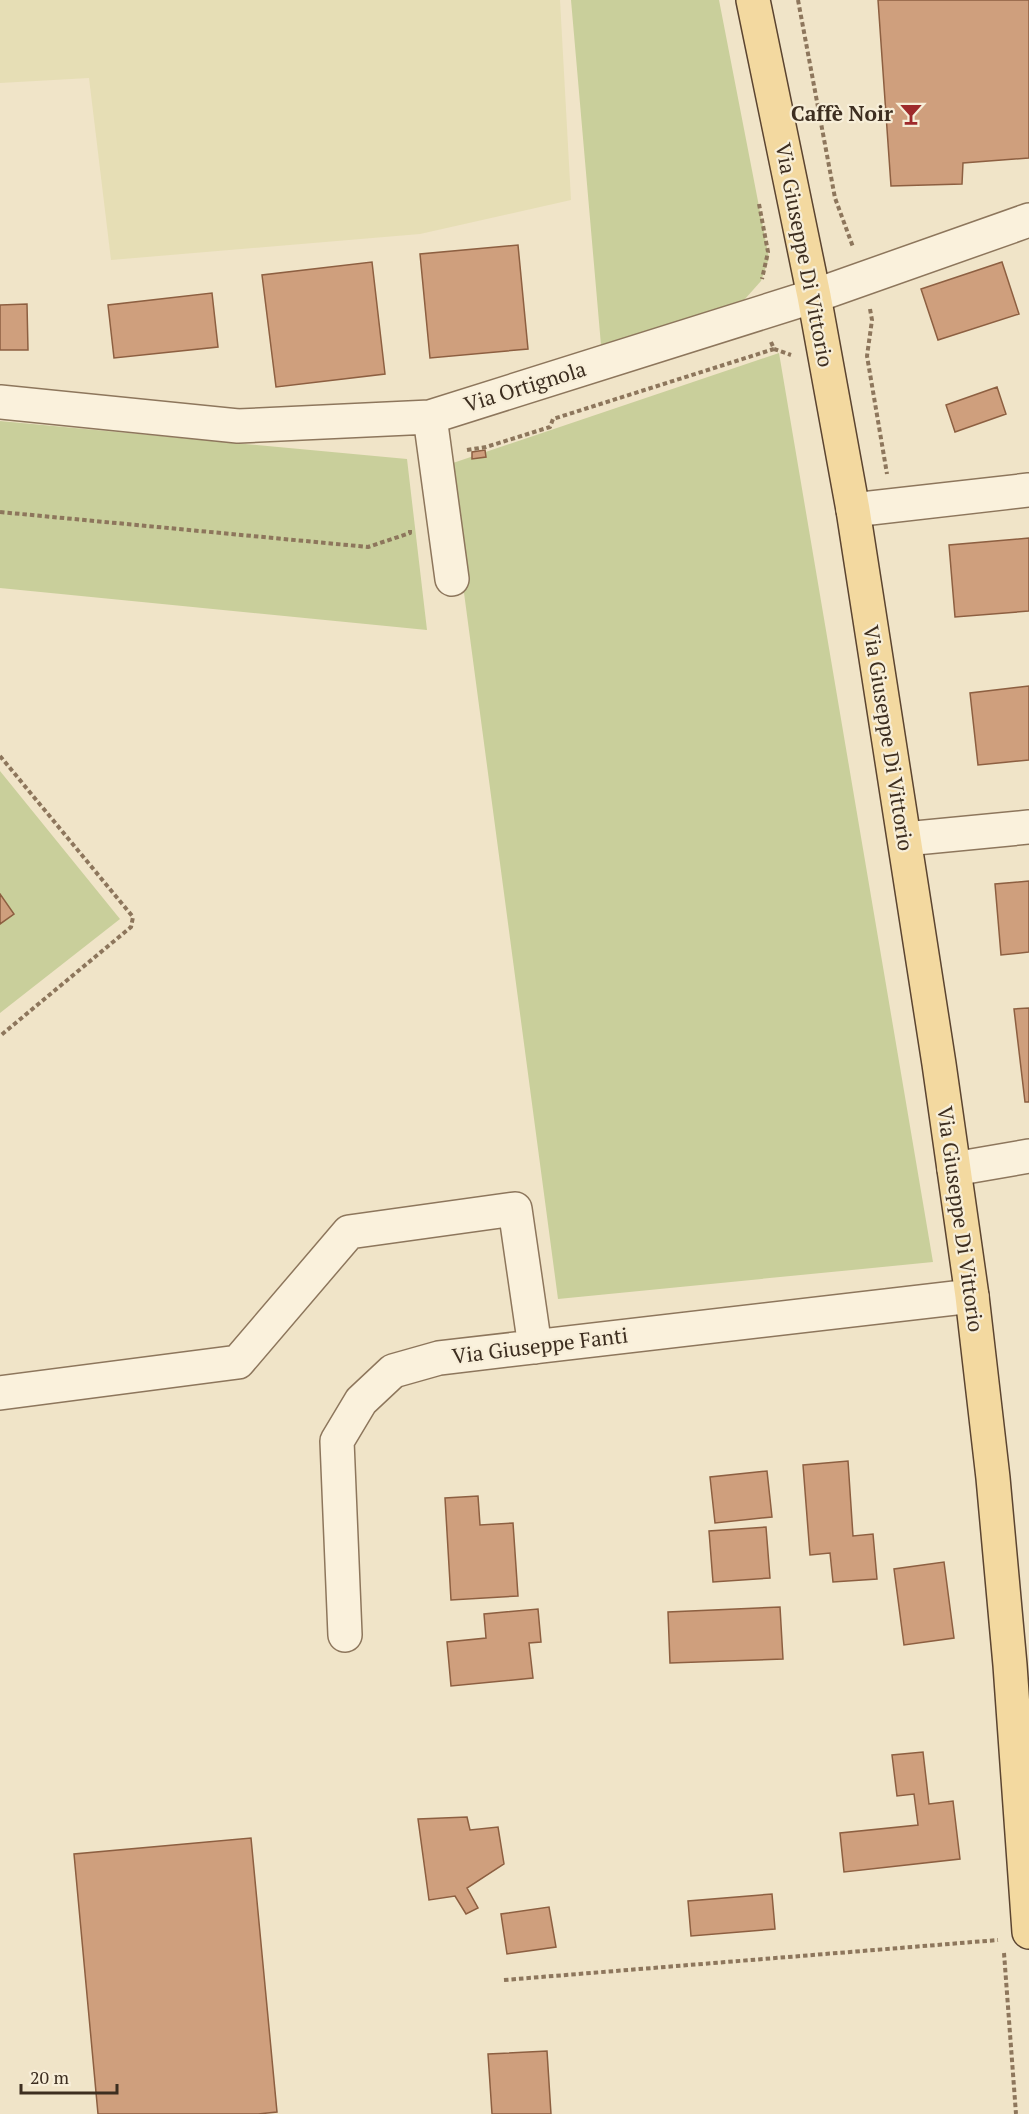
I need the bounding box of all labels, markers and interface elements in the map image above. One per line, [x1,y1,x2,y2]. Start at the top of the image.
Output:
place label: Caffè Noir [791,99,893,127]
bar icon: Caffè Noir [898,101,924,127]
street label: Via Giuseppe Di Vittorio [770,140,840,369]
street label: Via Ortignola [460,354,590,418]
street label: Via Giuseppe Di Vittorio [857,623,921,853]
street label: Via Giuseppe Di Vittorio [931,1104,991,1334]
street label: Via Giuseppe Fanti [450,1320,629,1370]
scale bar [21,2057,117,2095]
text: 20 m [30,2065,70,2089]

